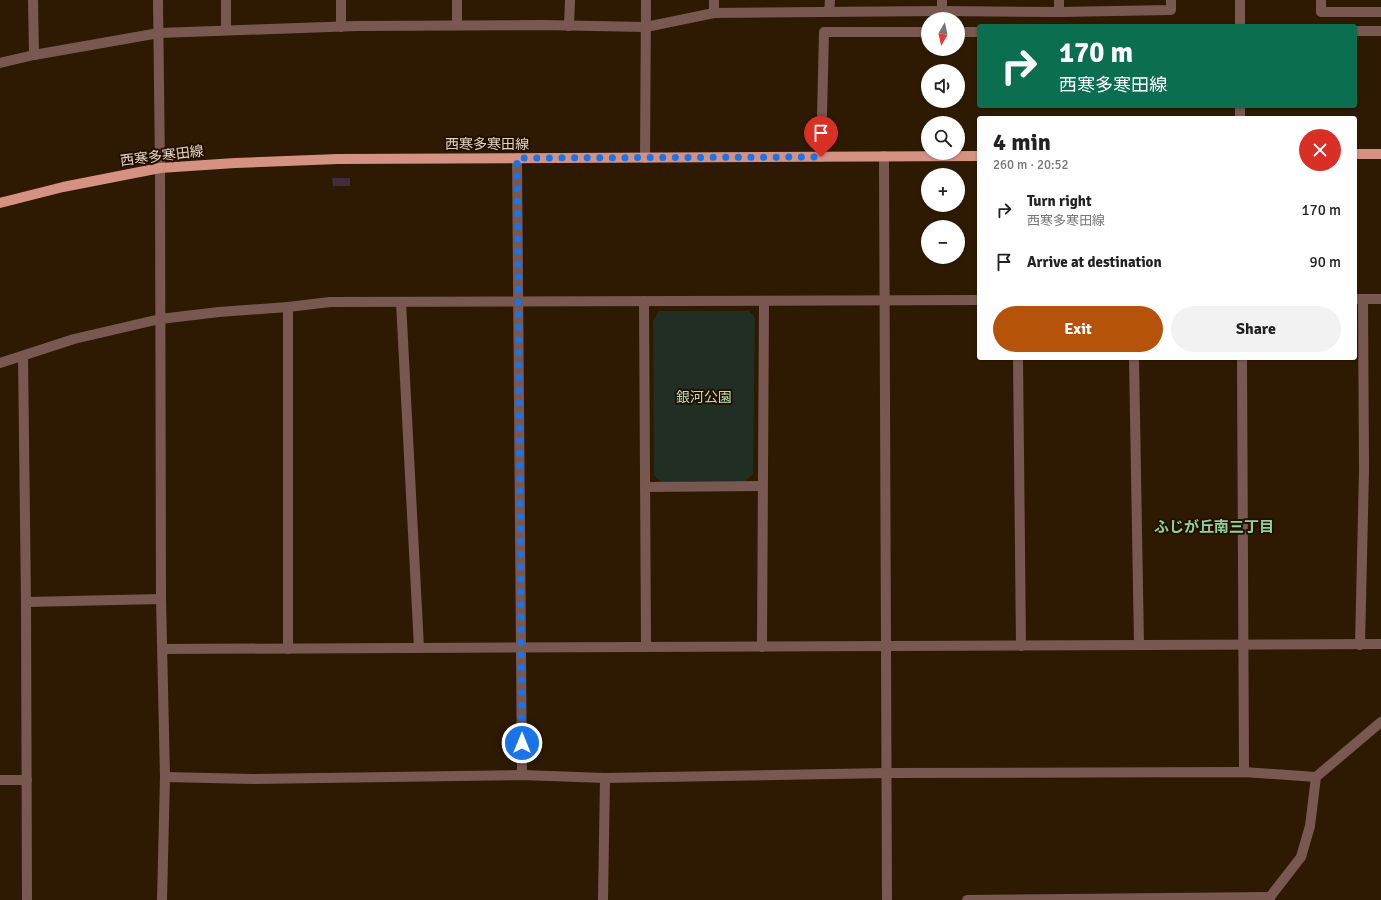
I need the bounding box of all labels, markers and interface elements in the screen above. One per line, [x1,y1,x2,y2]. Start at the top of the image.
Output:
north arrow [921,12,965,56]
map controls [921,12,965,264]
text: 170 m [1059,36,1133,70]
icon: right [993,40,1045,92]
button: sound [921,64,965,108]
text: 西寒多寒田線 [1059,74,1167,96]
pin [804,116,838,157]
button: search [921,116,965,160]
icon: arrive [810,122,832,144]
text: 4 min [993,127,1051,157]
button: close [1299,129,1341,171]
street label: 西寒多寒田線 [445,136,529,153]
street label: 西寒多寒田線 [119,142,205,170]
text: 260 m · 20:52 [993,157,1069,173]
button: + [921,168,965,212]
text: Turn right [1027,192,1092,210]
icon: right [993,199,1015,221]
text: 170 m [1301,201,1341,219]
text: 西寒多寒田線 [1027,213,1105,229]
button: − [921,220,965,264]
icon: arrive [993,251,1015,273]
text: Arrive at destination [1027,253,1162,271]
text: 90 m [1310,253,1341,271]
button: Exit [993,306,1163,352]
button: Share [1171,306,1341,352]
park label: 銀河公園 [676,389,732,406]
district label: ふじが丘南三丁目 [1154,518,1274,536]
position arrow [501,722,543,764]

